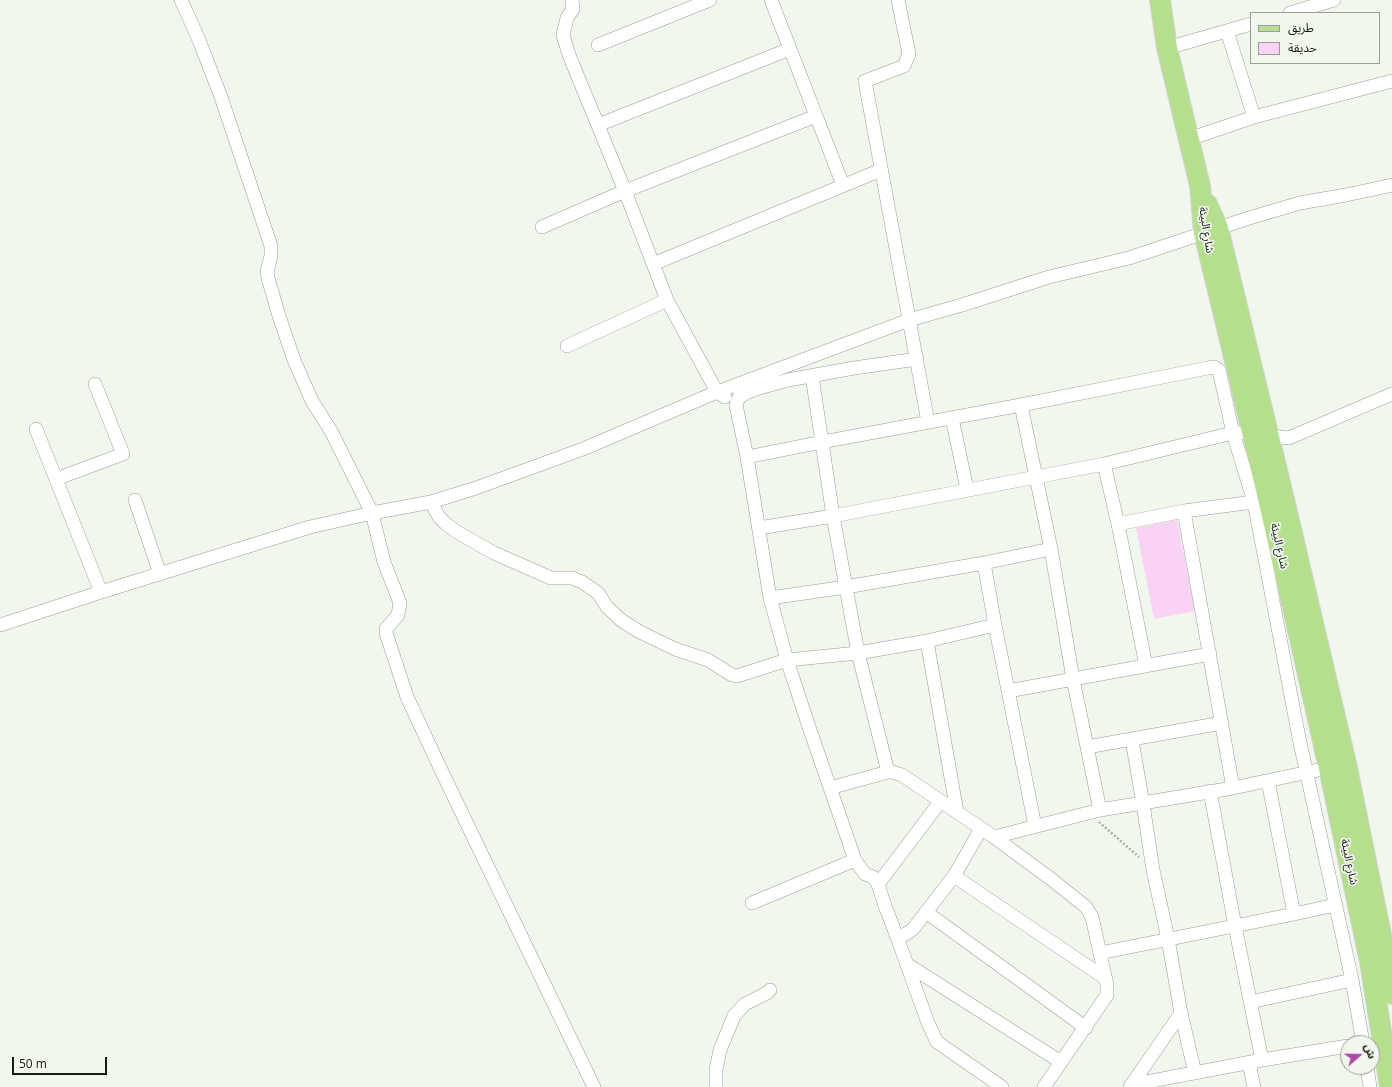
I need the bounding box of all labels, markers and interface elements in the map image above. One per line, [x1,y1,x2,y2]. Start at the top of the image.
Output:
legend [1250,12,1380,64]
text: طريق [1288,19,1314,36]
text: حديقة [1288,39,1317,56]
street label: شارع البيئة [1196,206,1216,254]
street label: شارع البيئة [1267,522,1291,570]
street label: شارع البيئة [1338,838,1360,886]
north arrow [1340,1035,1380,1075]
text: ش [1361,1041,1380,1061]
scale bar [14,1049,109,1075]
text: 50 m [19,1055,47,1072]

